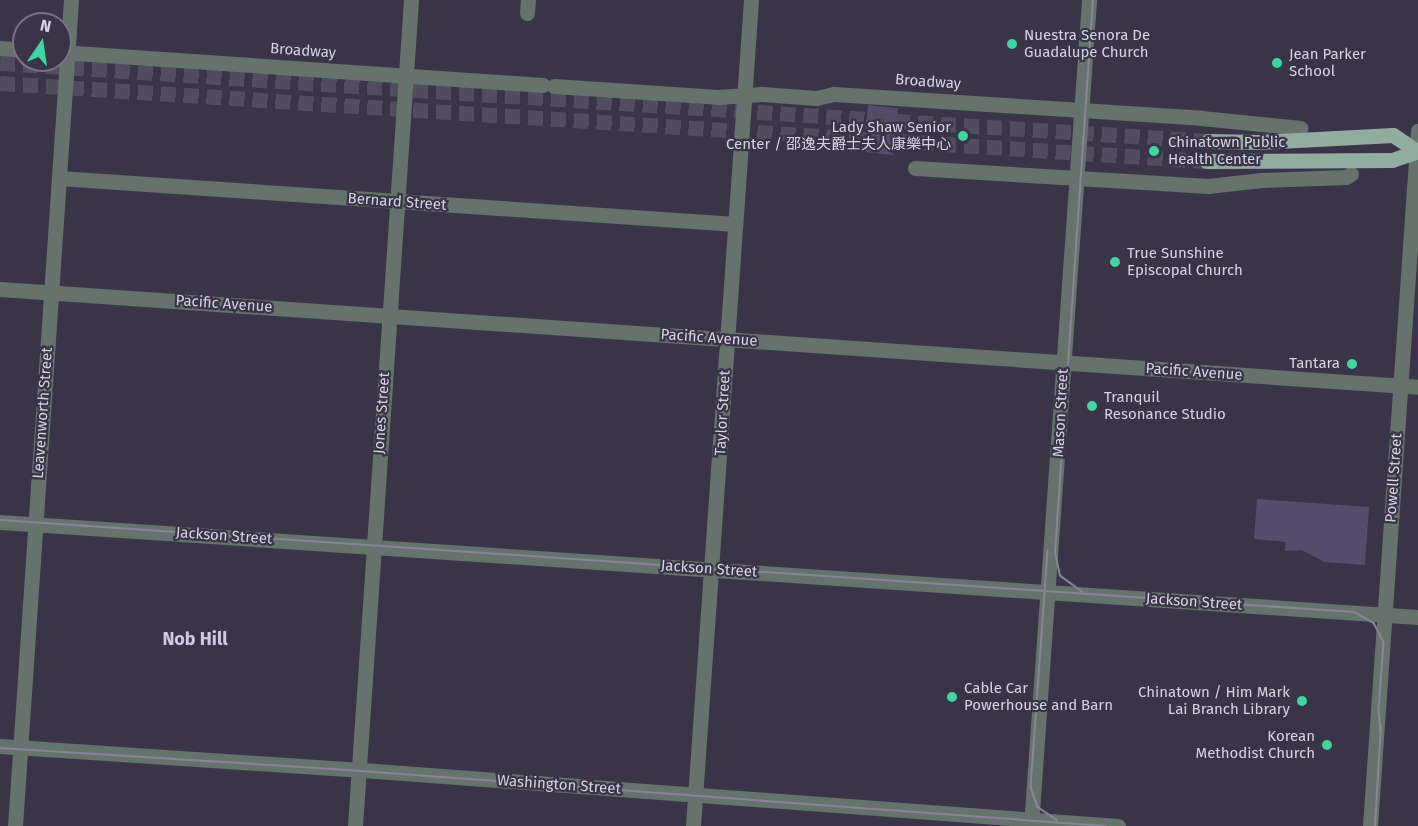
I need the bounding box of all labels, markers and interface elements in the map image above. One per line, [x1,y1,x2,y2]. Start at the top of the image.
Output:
north arrow [12,12,72,72]
text: N [38,15,53,36]
place label: Nuestra Senora De Guadalupe Church [1024,26,1150,61]
marker: Nuestra Senora De Guadalupe Church [1005,37,1019,51]
street label: Broadway [269,40,337,62]
place label: Jean Parker School [1289,45,1366,80]
marker: Jean Parker School [1270,56,1284,70]
street label: Broadway [894,71,962,93]
place label: Lady Shaw Senior Center / 邵逸夫爵士夫人康樂中心 [726,118,951,153]
marker: Lady Shaw Senior Center / 邵逸夫爵士夫人康樂中心 [956,129,970,143]
place label: Chinatown Public Health Center [1168,133,1285,168]
marker: Chinatown Public Health Center [1145,142,1163,160]
street label: Bernard Street [347,190,447,214]
place label: True Sunshine Episcopal Church [1127,244,1243,279]
marker: True Sunshine Episcopal Church [1108,255,1122,269]
street label: Pacific Avenue [175,292,273,316]
street label: Pacific Avenue [660,326,758,350]
street label: Leavenworth Street [29,347,57,479]
place label: Tantara [1289,355,1340,373]
marker: Tantara [1345,357,1359,371]
street label: Pacific Avenue [1145,360,1243,384]
street label: Mason Street [1050,368,1072,458]
street label: Taylor Street [712,370,734,456]
street label: Jones Street [370,371,394,455]
place label: Tranquil Resonance Studio [1104,388,1226,423]
marker: Tranquil Resonance Studio [1085,399,1099,413]
street label: Powell Street [1382,433,1406,523]
street label: Jackson Street [175,524,273,548]
street label: Jackson Street [660,557,758,581]
street label: Jackson Street [1145,590,1243,614]
district label: Nob Hill [162,628,228,650]
place label: Cable Car Powerhouse and Barn [964,679,1113,714]
place label: Chinatown / Him Mark Lai Branch Library [1138,683,1290,718]
marker: Cable Car Powerhouse and Barn [945,690,959,704]
marker: Chinatown / Him Mark Lai Branch Library [1295,694,1309,708]
place label: Korean Methodist Church [1196,727,1315,762]
marker: Korean Methodist Church [1320,738,1334,752]
street label: Washington Street [497,772,621,798]

